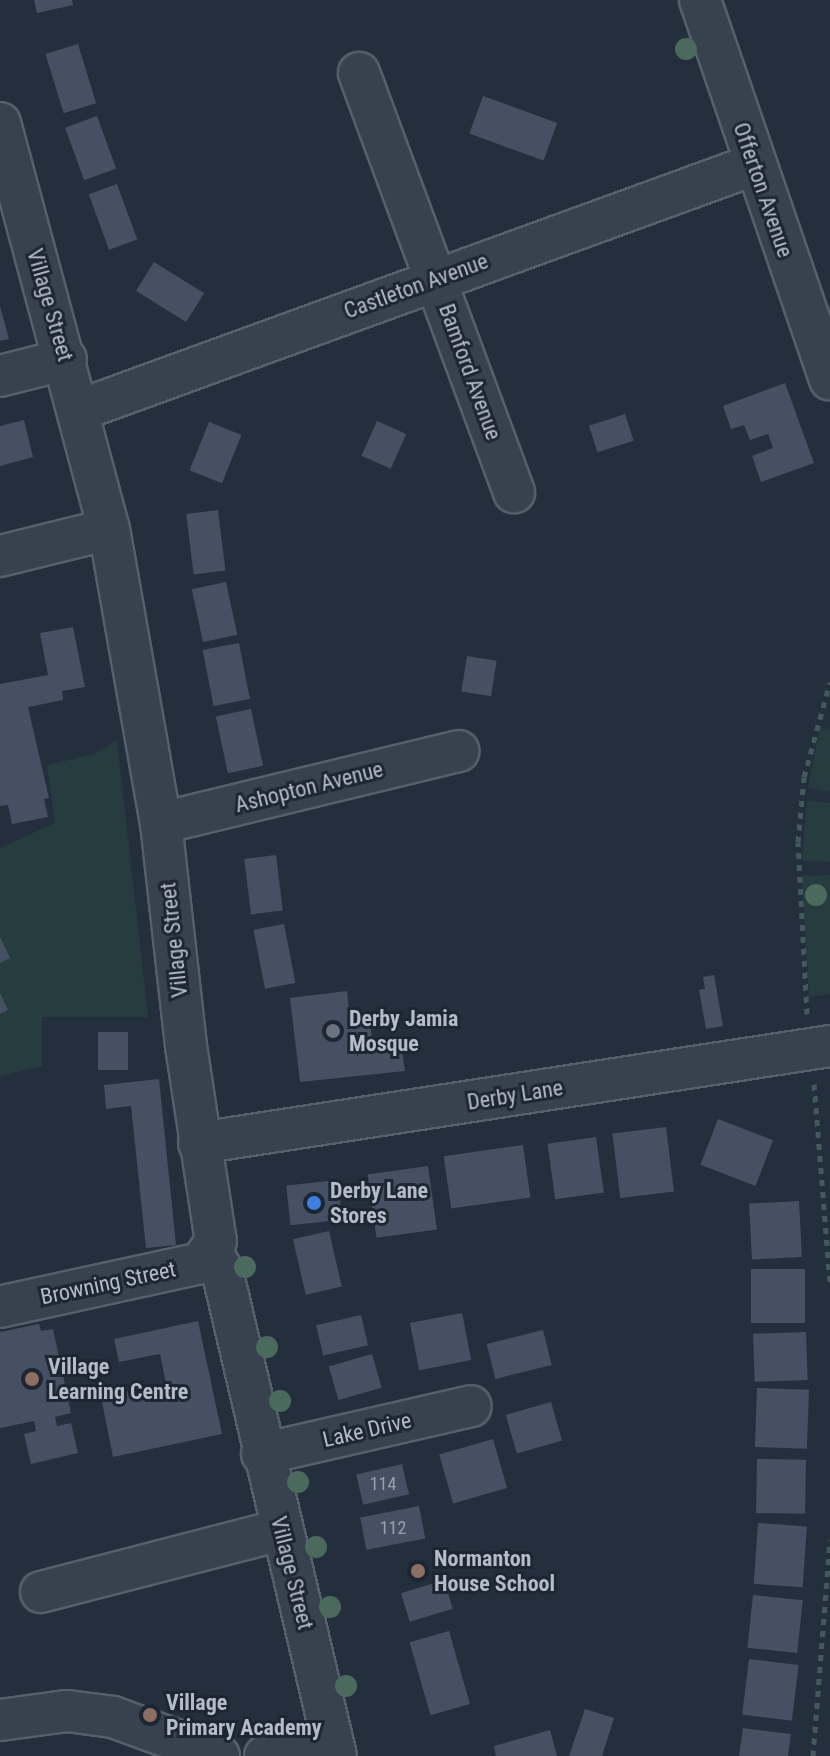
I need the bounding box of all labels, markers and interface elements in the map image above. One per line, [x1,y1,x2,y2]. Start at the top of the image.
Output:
street label: Offerton Avenue [728,119,798,261]
street label: Village Street [21,246,79,364]
street label: Castleton Avenue [340,248,492,324]
street label: Bamford Avenue [433,300,507,444]
street label: Ashopton Avenue [232,756,386,818]
street label: Village Street [155,881,193,999]
place label: Derby Jamia Mosque [349,1005,458,1056]
marker: Derby Jamia Mosque [324,1022,342,1040]
street label: Derby Lane [465,1074,565,1116]
place label: Derby Lane Stores [330,1177,428,1228]
marker: Derby Lane Stores [305,1194,323,1212]
street label: Browning Street [38,1256,178,1310]
place label: Village Learning Centre [48,1353,188,1404]
marker: Village Learning Centre [23,1370,41,1388]
street label: Lake Drive [320,1407,414,1453]
house number: 114 [370,1473,396,1495]
street label: Village Street [265,1514,319,1632]
house number: 112 [380,1517,406,1539]
place label: Normanton House School [434,1545,555,1596]
marker: Normanton House School [409,1562,427,1580]
place label: Village Primary Academy [166,1689,322,1740]
marker: Village Primary Academy [141,1706,159,1724]

